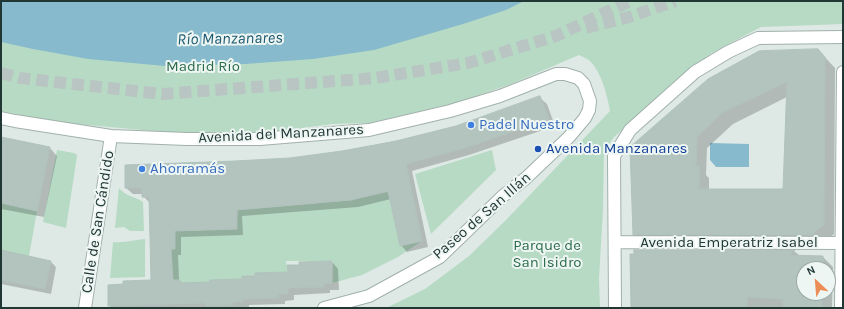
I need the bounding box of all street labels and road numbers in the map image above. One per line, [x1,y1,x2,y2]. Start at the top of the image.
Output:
street label: Avenida del Manzanares [198,121,364,147]
street label: Calle de San Cándido [78,149,118,295]
street label: Paseo de San Illán [429,169,535,263]
street label: Avenida Emperatriz Isabel [640,234,818,252]

